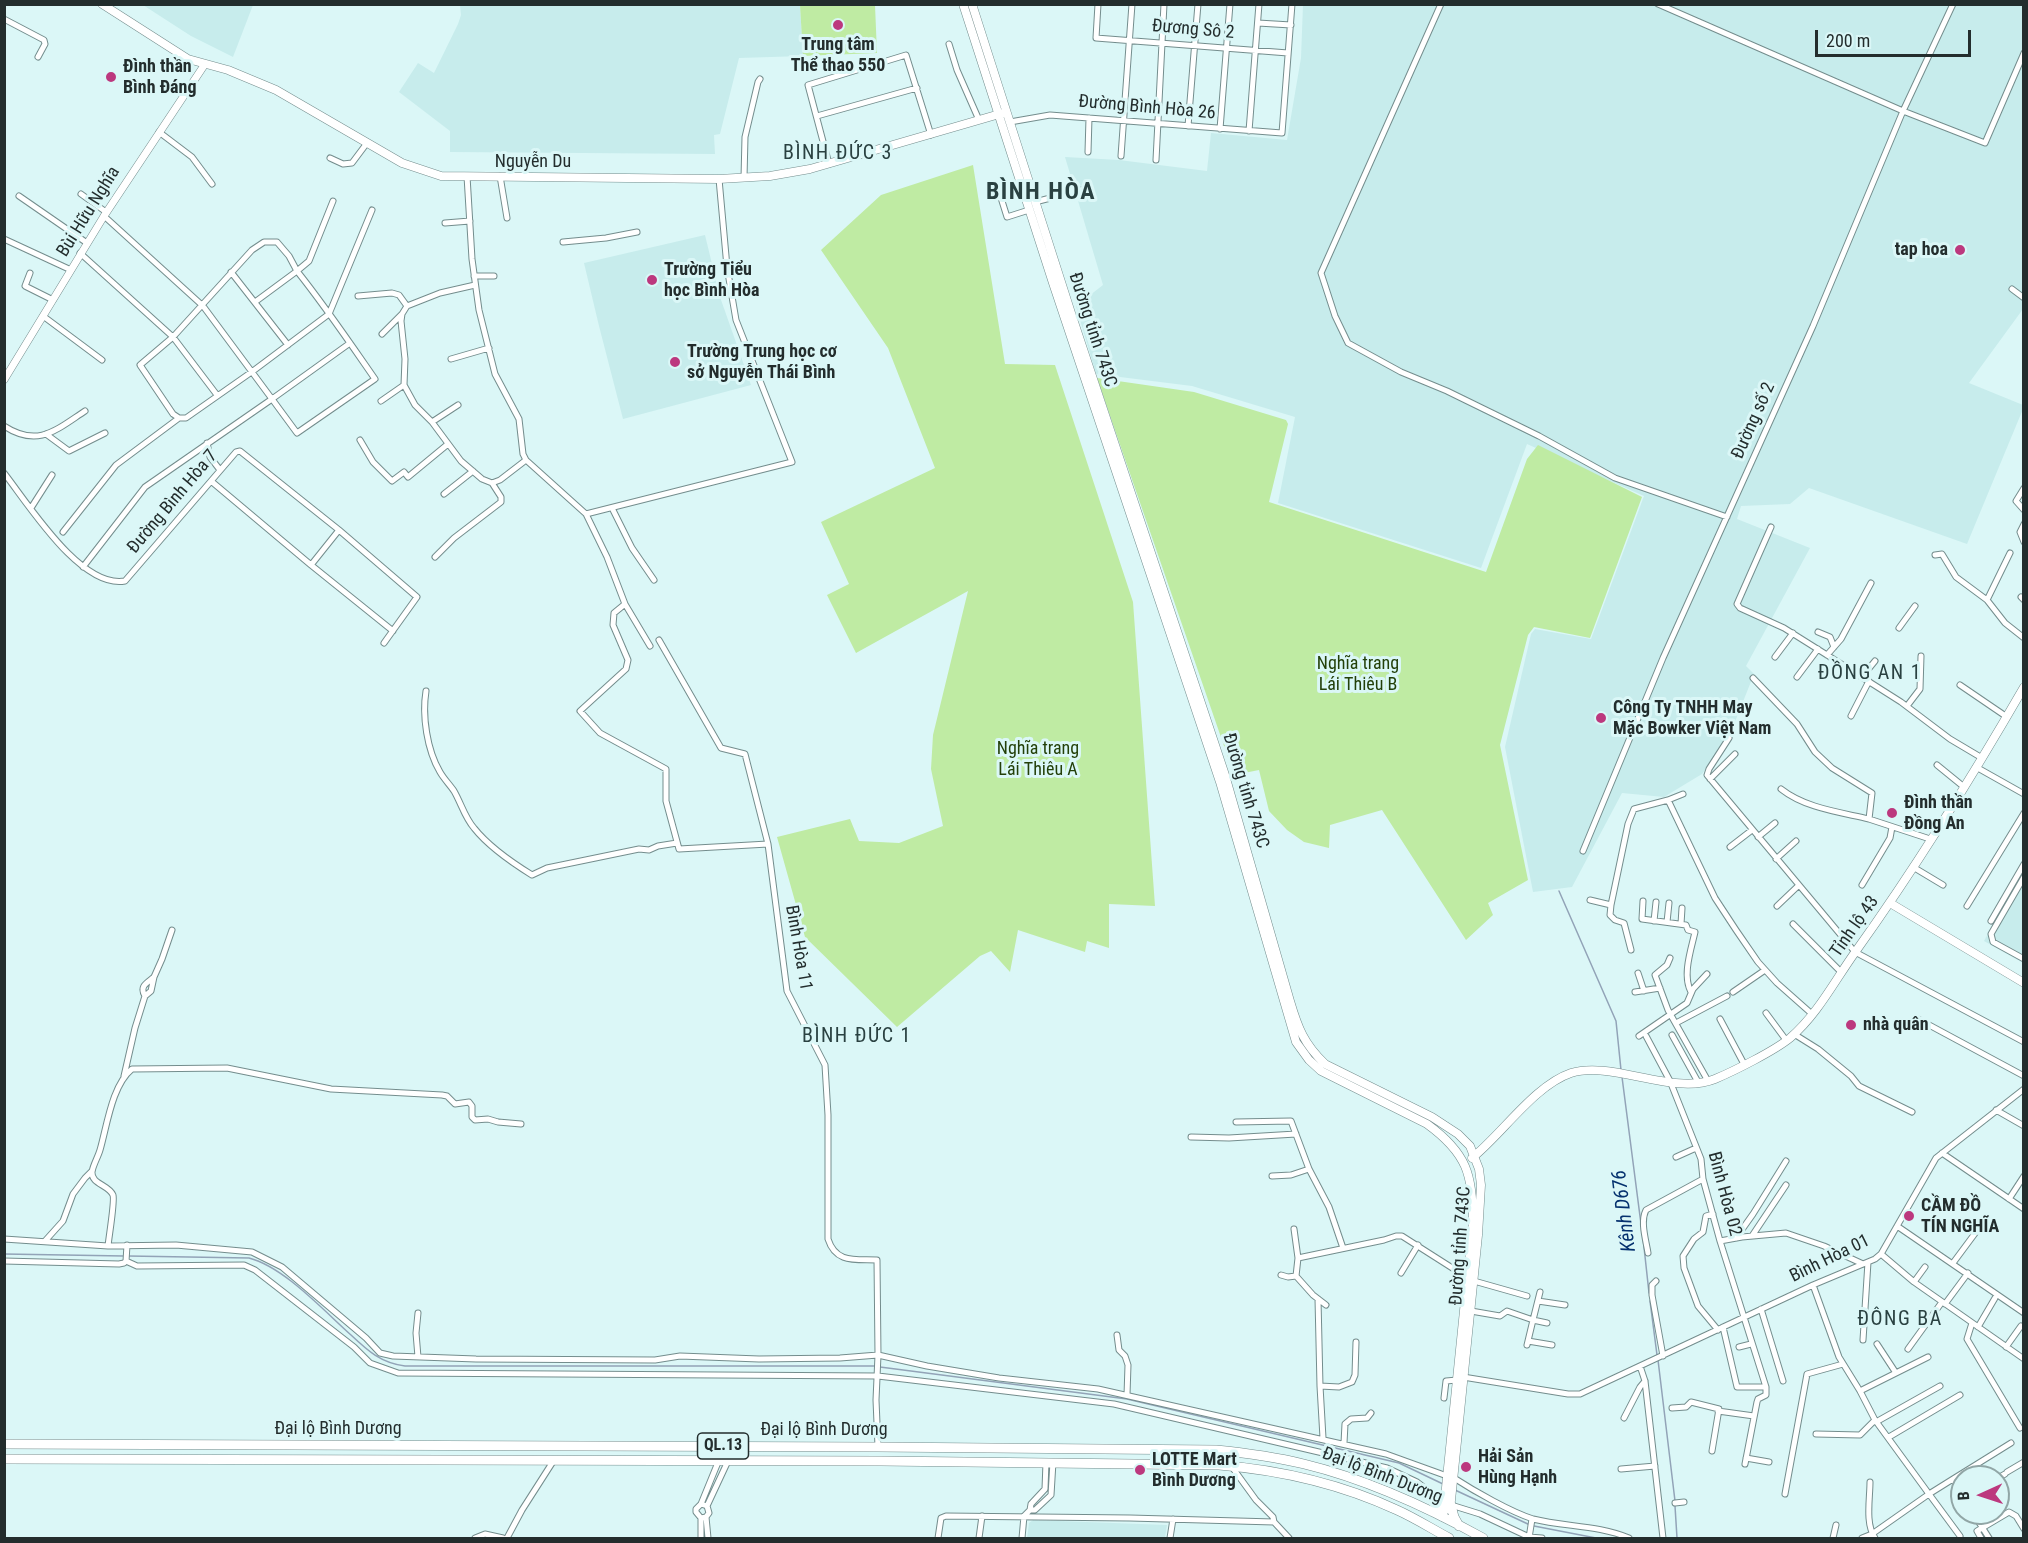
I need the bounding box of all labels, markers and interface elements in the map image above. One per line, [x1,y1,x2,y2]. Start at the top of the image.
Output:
street label: Đương Sô 2 [1151,16,1235,44]
marker: Trung tâm Thể thao 550 [831,18,845,32]
scale bar [1818,18,1974,56]
text: 200 m [1826,30,1870,51]
place label: Trung tâm Thể thao 550 [791,34,885,76]
place label: Đình thần Bình Đáng [123,56,197,98]
marker: Đình thần Bình Đáng [104,70,118,84]
street label: Đường Bình Hòa 26 [1078,91,1216,125]
district label: BÌNH ĐỨC 3 [783,142,893,166]
street label: Nguyễn Du [495,151,571,173]
street label: Bùi Hữu Nghĩa [53,163,125,261]
district label: BÌNH HÒA [986,179,1096,207]
place label: tap hoa [1895,239,1948,261]
marker: tap hoa [1953,243,1967,257]
place label: Trường Tiểu học Bình Hòa [664,259,759,302]
street label: Đường tỉnh 743C [1063,270,1121,390]
marker: Trường Tiểu học Bình Hòa [645,273,659,287]
place label: Trường Trung học cơ sở Nguyễn Thái Bình [687,341,837,384]
marker: Trường Trung học cơ sở Nguyễn Thái Bình [668,355,682,369]
street label: Đường số 2 [1728,379,1780,463]
street label: Đường Bình Hòa 7 [123,446,223,558]
park label: Nghĩa trang Lái Thiêu B [1317,653,1399,696]
district label: ĐỒNG AN 1 [1818,662,1922,686]
place label: Công Ty TNHH May Mặc Bowker Việt Nam [1613,697,1771,740]
marker: Công Ty TNHH May Mặc Bowker Việt Nam [1594,711,1608,725]
street label: Đường tỉnh 743C [1217,731,1273,851]
park label: Nghĩa trang Lái Thiêu A [997,738,1079,780]
place label: Đình thần Đồng An [1904,792,1973,834]
marker: Đình thần Đồng An [1885,806,1899,820]
street label: Tỉnh lộ 43 [1826,892,1884,962]
street label: Bình Hòa 11 [780,904,816,992]
place label: nhà quân [1863,1014,1928,1036]
marker: nhà quân [1844,1018,1858,1032]
district label: BÌNH ĐỨC 1 [802,1025,912,1049]
street label: Bình Hòa 02 [1702,1150,1746,1238]
water label: Kênh D676 [1608,1169,1642,1253]
street label: Đường tỉnh 743C [1446,1186,1476,1306]
place label: CẦM ĐỒ TÍN NGHĨA [1921,1195,1999,1238]
marker: CẦM ĐỒ TÍN NGHĨA [1902,1209,1916,1223]
street label: Bình Hòa 01 [1786,1230,1874,1288]
district label: ĐÔNG BA [1857,1308,1943,1332]
street label: Đại lộ Bình Dương [274,1418,402,1440]
street label: Đại lộ Bình Dương [760,1419,888,1441]
road number: QL.13 [698,1433,748,1459]
street label: Đại lộ Bình Dương [1319,1443,1445,1509]
place label: Hải Sản Hùng Hạnh [1478,1446,1557,1488]
place label: LOTTE Mart Bình Dương [1152,1449,1237,1492]
marker: Hải Sản Hùng Hạnh [1459,1460,1473,1474]
marker: LOTTE Mart Bình Dương [1133,1463,1147,1477]
north arrow [1950,1465,2010,1525]
text: B [1954,1491,1973,1501]

